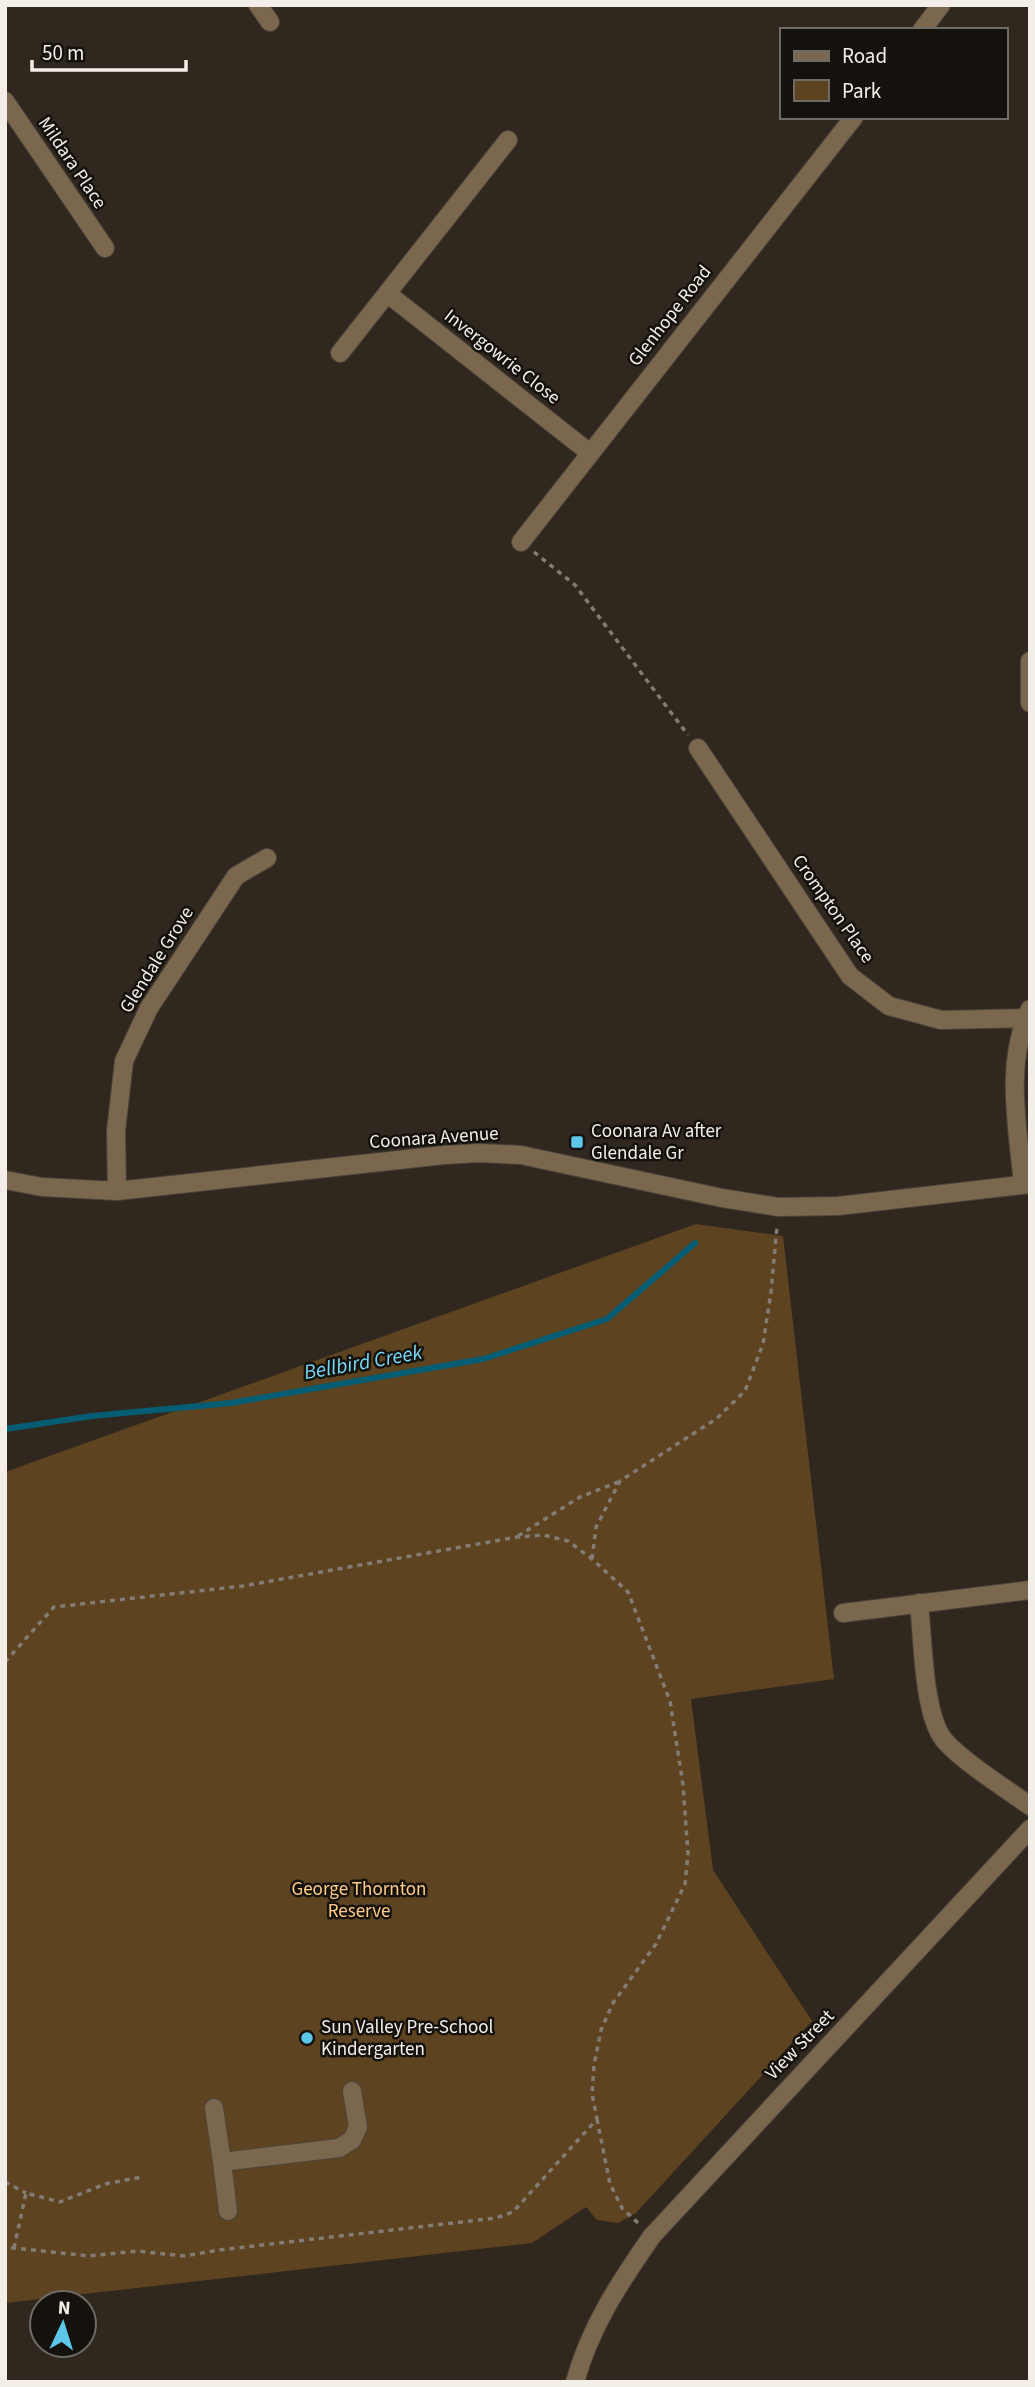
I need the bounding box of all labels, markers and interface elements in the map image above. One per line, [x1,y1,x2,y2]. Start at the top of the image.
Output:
scale bar [32,28,186,72]
legend [780,28,1007,119]
text: 50 m [42,38,84,68]
text: Road [842,41,887,71]
text: Park [842,76,882,106]
street label: Mildara Place [31,112,113,214]
street label: Glenhope Road [622,260,718,372]
street label: Invergowrie Close [438,303,566,411]
street label: Crompton Place [786,849,880,969]
street label: Glendale Grove [113,901,201,1019]
place label: Coonara Av after Glendale Gr [591,1118,722,1167]
street label: Coonara Avenue [368,1120,500,1156]
marker: Coonara Av after Glendale Gr [569,1134,585,1150]
water label: Bellbird Creek [301,1337,426,1387]
park label: George Thornton Reserve [291,1876,427,1925]
street label: View Street [759,2003,841,2086]
place label: Sun Valley Pre-School Kindergarten [321,2014,494,2063]
marker: Sun Valley Pre-School Kindergarten [299,2030,315,2046]
north arrow [28,2289,98,2359]
text: N [57,2295,71,2322]

